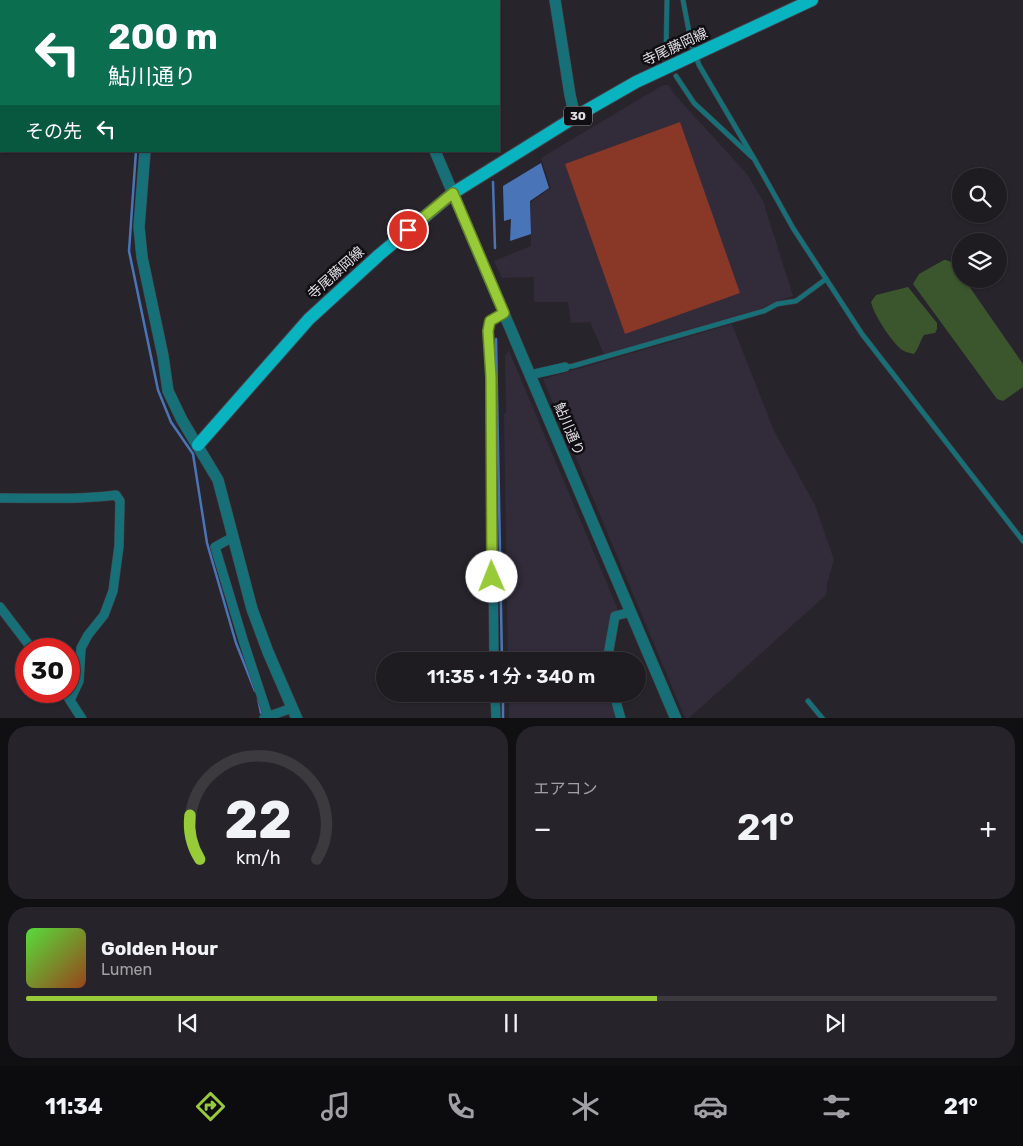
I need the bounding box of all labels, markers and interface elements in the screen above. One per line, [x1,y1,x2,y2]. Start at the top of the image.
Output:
text: 200 m [108,16,218,58]
icon: left [25,20,90,85]
street label: 寺尾藤岡線 [640,25,710,69]
text: 鮎川通り [108,63,196,90]
road number: 30 [564,106,592,125]
icon: left [92,115,120,143]
text: その先 [25,120,82,143]
map controls [952,168,1007,288]
button: search [952,168,1007,223]
pin [387,209,429,251]
icon: arrive [394,216,422,244]
button: layers [952,233,1007,288]
street label: 寺尾藤岡線 [304,243,368,303]
street label: 鮎川通り [550,400,588,458]
position arrow [465,550,517,602]
speed limit sign: 30 [15,638,80,703]
text: 11:35 · 1 分 · 340 m [427,665,595,688]
text: エアコン [534,779,598,798]
text: 22 [224,789,292,851]
text: 21° [737,804,794,850]
text: − [534,812,552,845]
text: + [980,812,997,845]
text: km/h [235,847,280,868]
text: Golden Hour [101,937,218,960]
text: Lumen [101,960,152,979]
icon: previous [174,1009,202,1037]
icon: pause [497,1009,525,1037]
icon: next [821,1009,849,1037]
icon: directions [193,1089,228,1124]
icon: music [318,1089,353,1124]
icon: phone [443,1089,478,1124]
icon: climate [568,1089,603,1124]
icon: car [693,1089,728,1124]
icon: filters [819,1089,854,1124]
text: 11:34 [45,1093,103,1120]
text: 21° [944,1093,978,1120]

